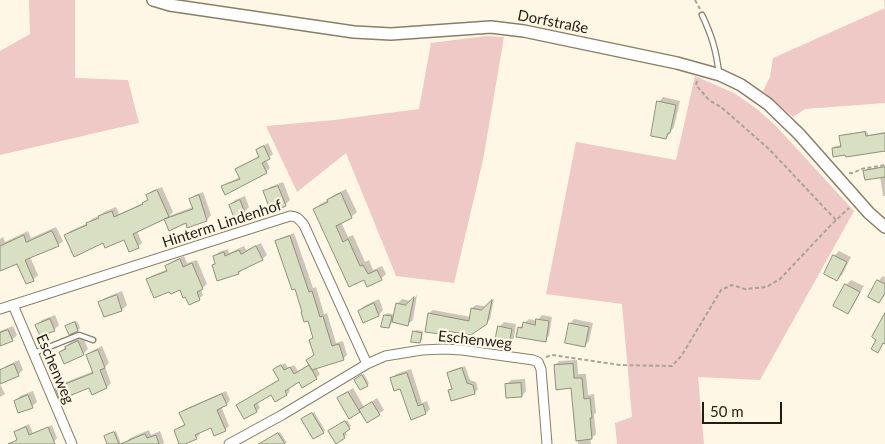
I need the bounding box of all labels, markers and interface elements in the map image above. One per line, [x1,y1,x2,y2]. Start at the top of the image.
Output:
street label: Dorfstraße [516,6,590,38]
street label: Hinterm Lindenhof [160,196,284,252]
street label: Eschenweg [437,327,513,353]
street label: Eschenweg [32,331,78,407]
scale bar [705,392,785,424]
text: 50 m [710,402,744,420]

